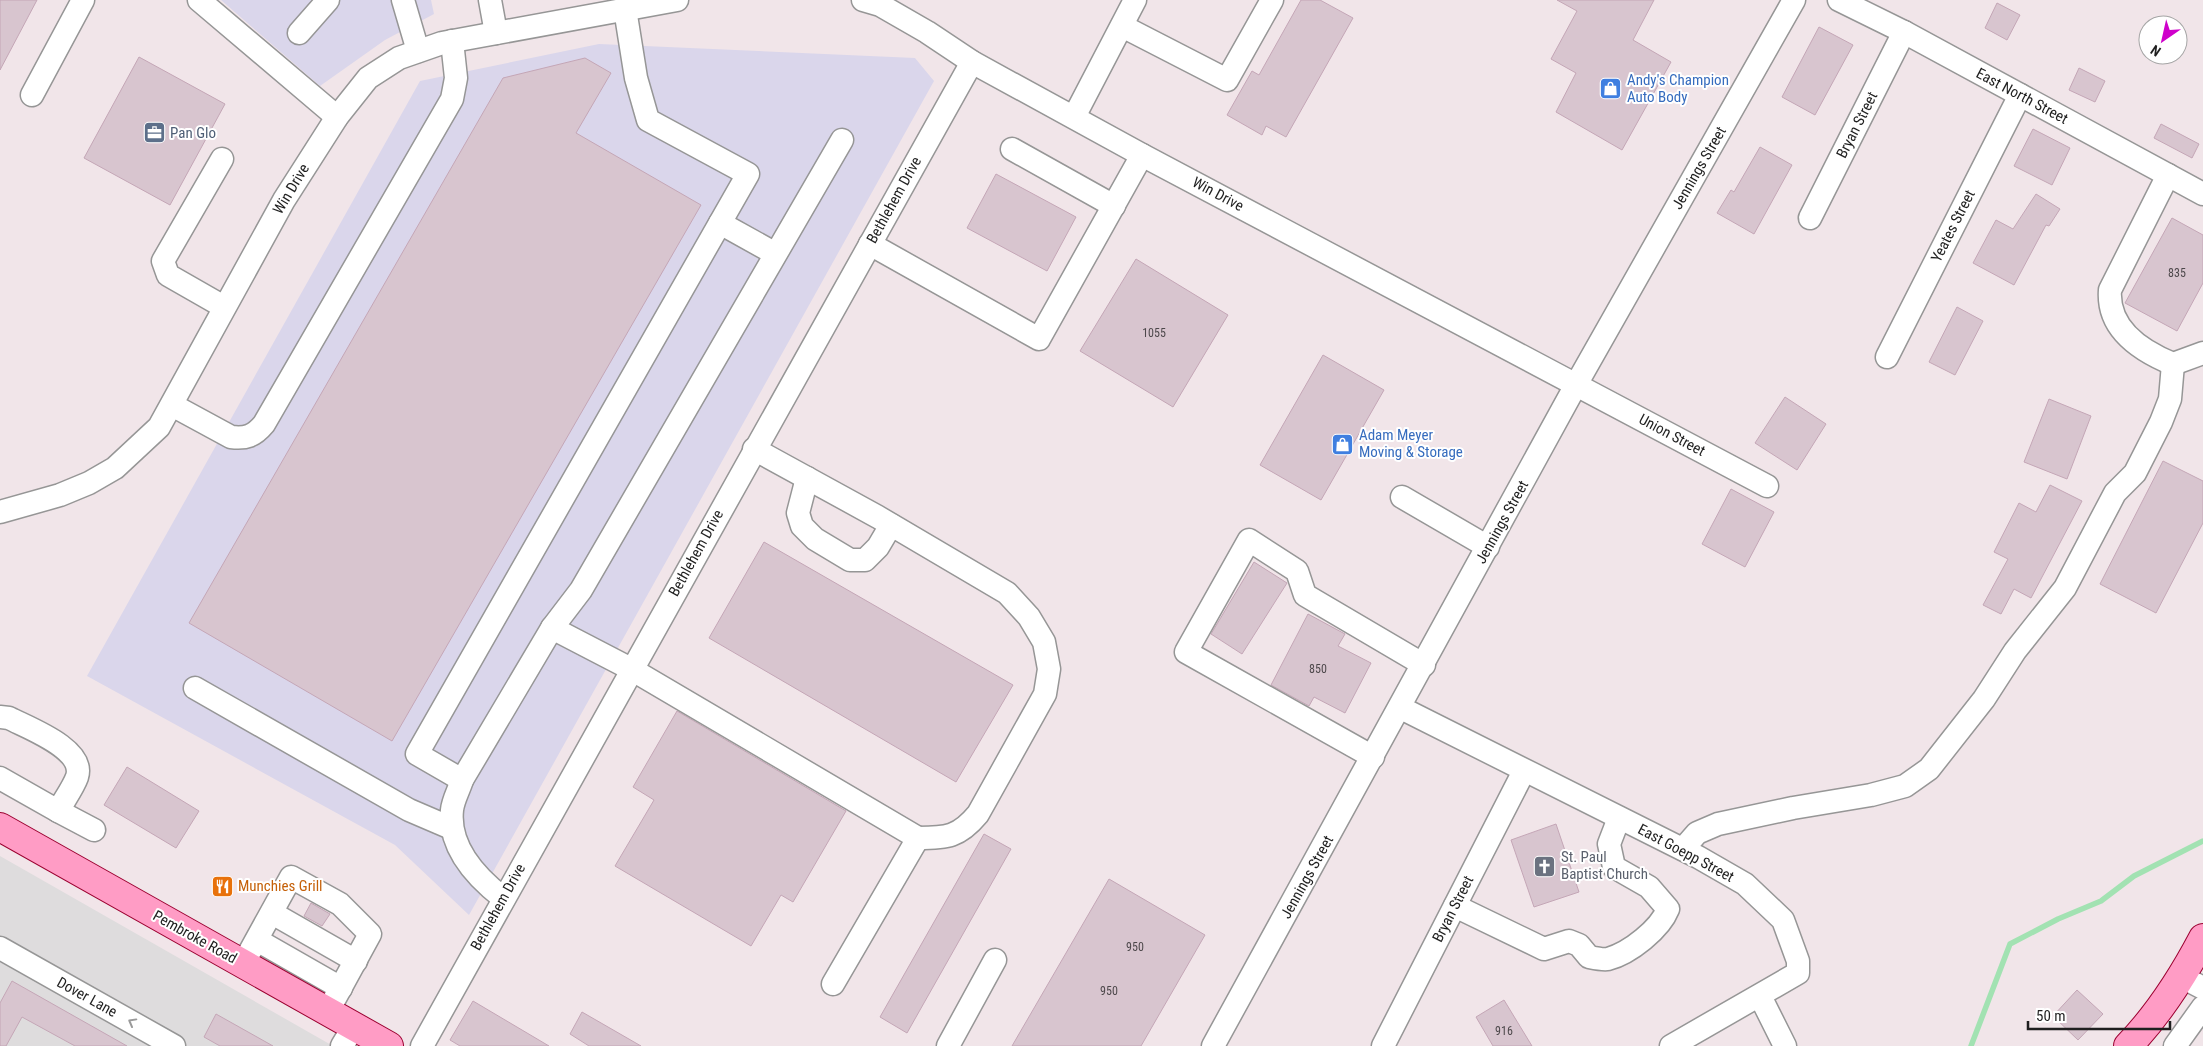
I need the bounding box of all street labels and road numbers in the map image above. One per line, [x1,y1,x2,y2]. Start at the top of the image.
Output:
street label: East North Street [1973,64,2071,128]
street label: Bryan Street [1833,89,1881,161]
street label: Jennings Street [1668,124,1730,212]
street label: Bethlehem Drive [863,154,925,246]
street label: Win Drive [269,161,313,217]
street label: Win Drive [1189,173,1247,215]
street label: Yeates Street [1927,187,1979,265]
street label: Union Street [1636,410,1708,460]
street label: Jennings Street [1472,477,1532,567]
street label: Bethlehem Drive [665,507,727,599]
street label: East Goepp Street [1635,820,1737,886]
street label: Jennings Street [1277,832,1337,922]
street label: Bethlehem Drive [467,861,529,953]
street label: Bryan Street [1429,873,1477,945]
street label: Pembroke Road [150,907,240,967]
street label: Dover Lane [54,973,120,1021]

